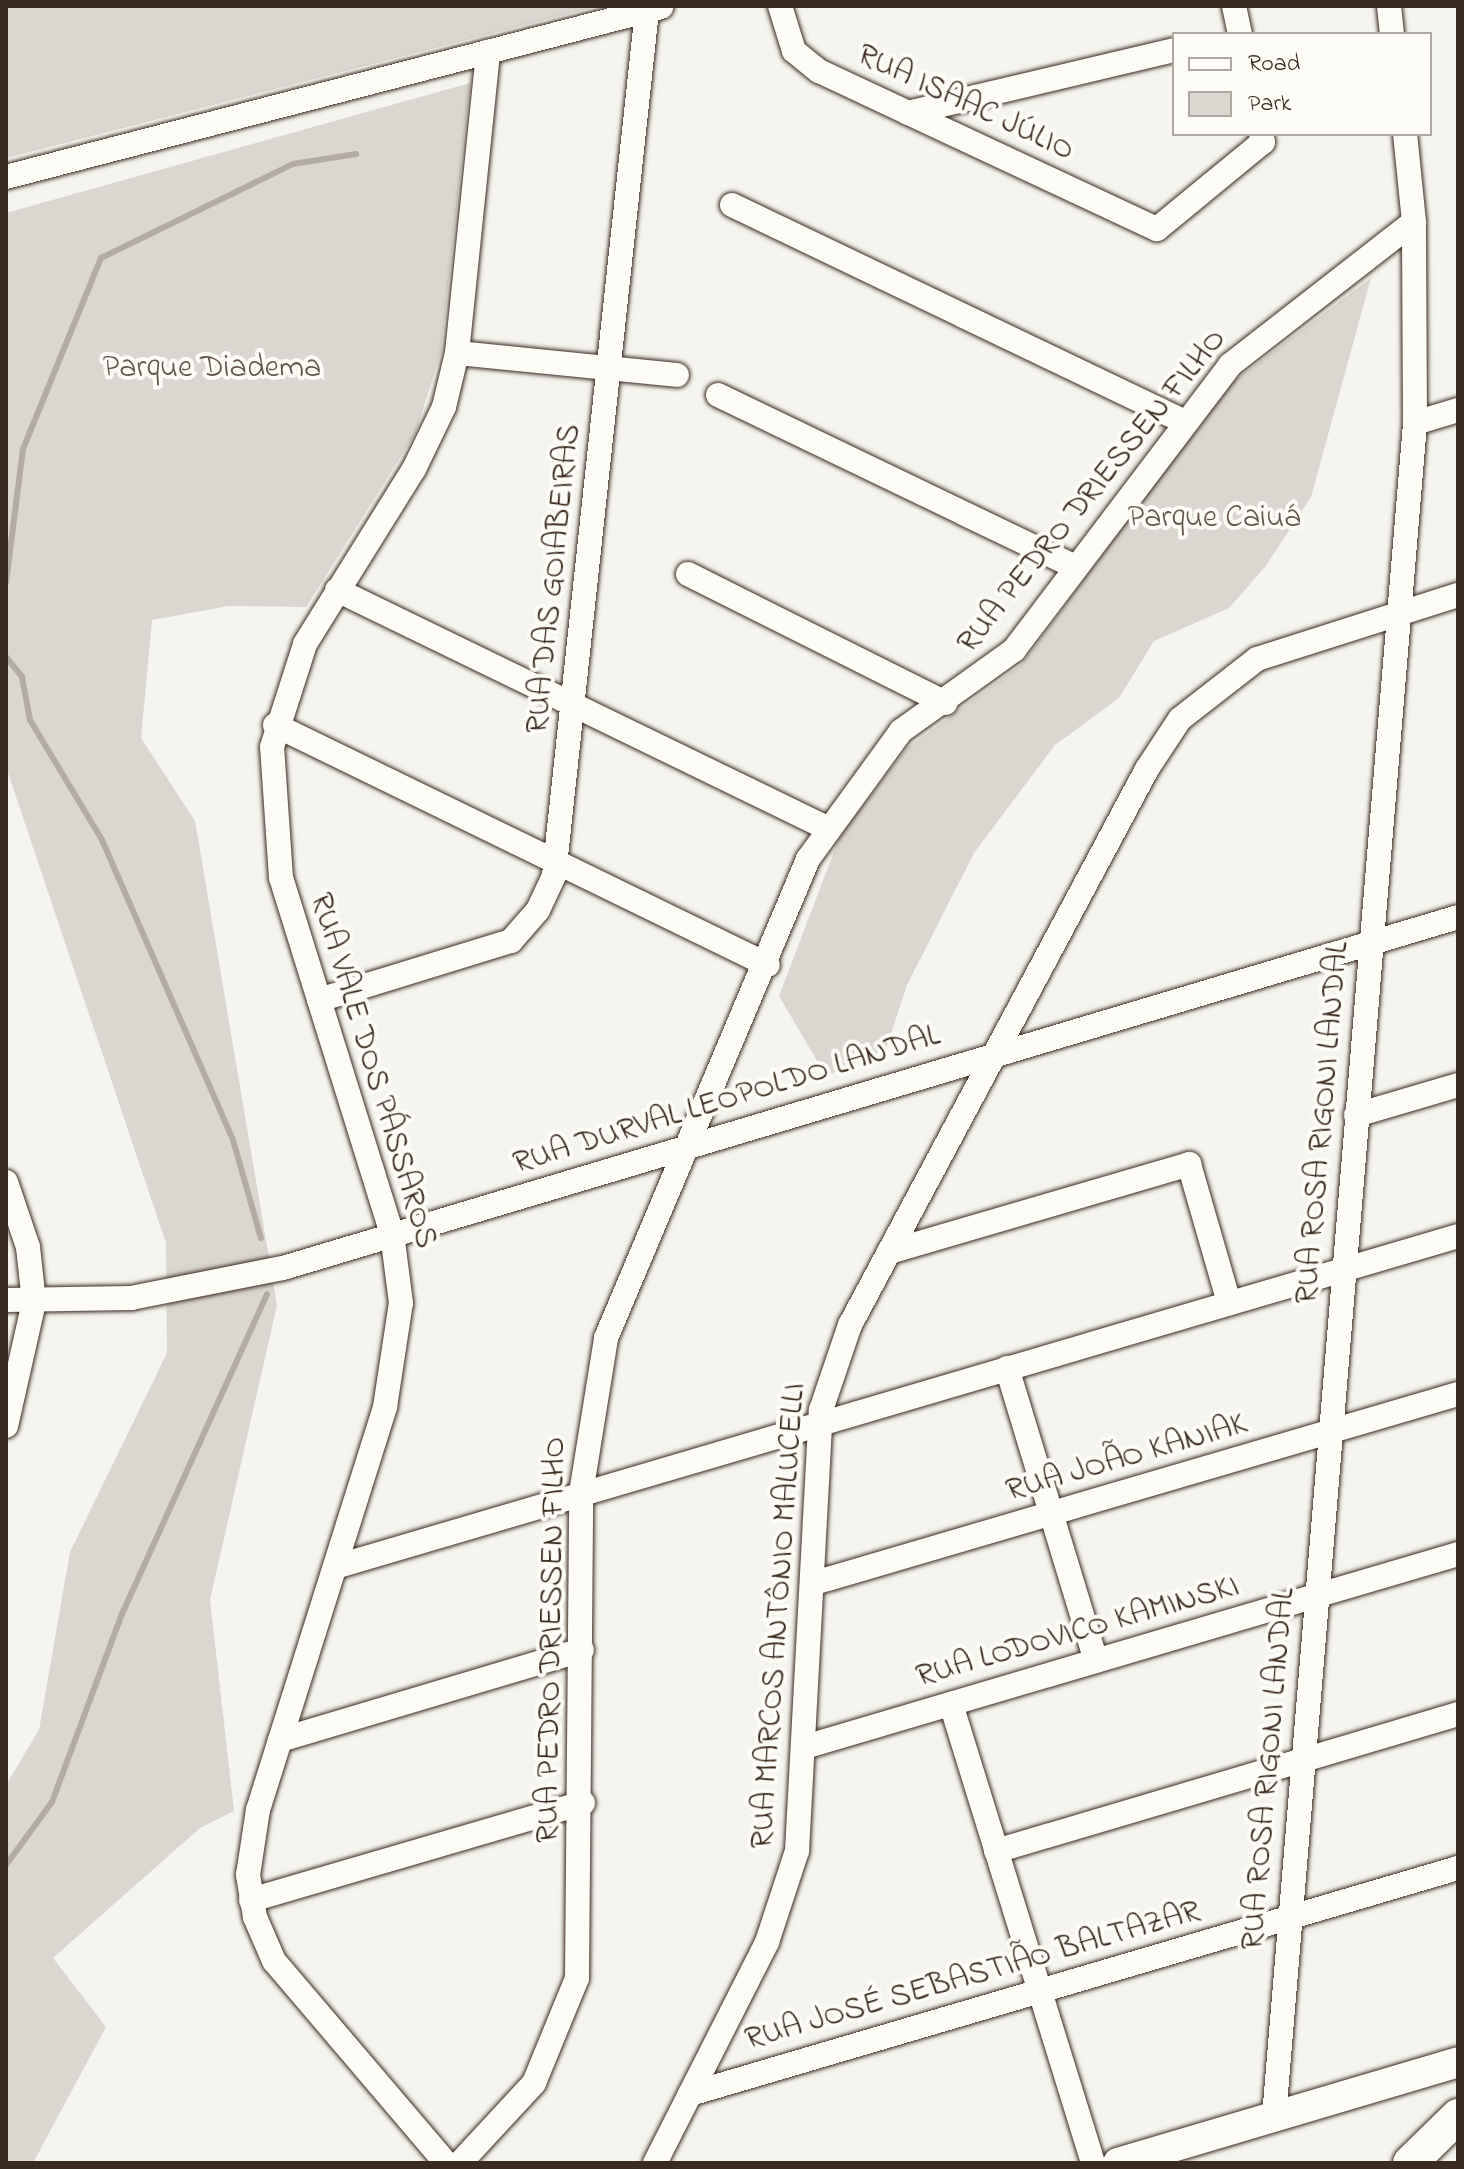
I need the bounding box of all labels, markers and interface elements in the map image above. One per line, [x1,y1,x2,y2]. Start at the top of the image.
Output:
legend [1172,32,1432,136]
street label: RUA ISAAC JÚLIO [850,37,1080,171]
text: Road [1248,47,1300,82]
text: Park [1248,87,1291,122]
street label: RUA PEDRO DRIESSEN FILHO [950,322,1236,662]
park label: Parque Diadema [103,350,321,388]
street label: RUA DAS GOIABEIRAS [520,422,590,736]
park label: Parque Caiuá [1128,500,1300,538]
street label: RUA VALE DOS PÁSSAROS [300,889,444,1253]
street label: RUA ROSA RIGONI LANDAL [1289,940,1359,1306]
street label: RUA DURVAL LEOPOLDO LANDAL [509,1018,945,1184]
street label: RUA MARCOS ANTÔNIO MALUCELLI [745,1382,815,1850]
street label: RUA JOÃO KANIAK [1002,1406,1252,1512]
street label: RUA PEDRO DRIESSEN FILHO [530,1437,576,1843]
street label: RUA LODOVICO KAMINSKI [912,1569,1244,1697]
street label: RUA ROSA RIGONI LANDAL [1235,1586,1305,1952]
street label: RUA JOSÉ SEBASTIÃO BALTAZAR [741,1894,1205,2060]

